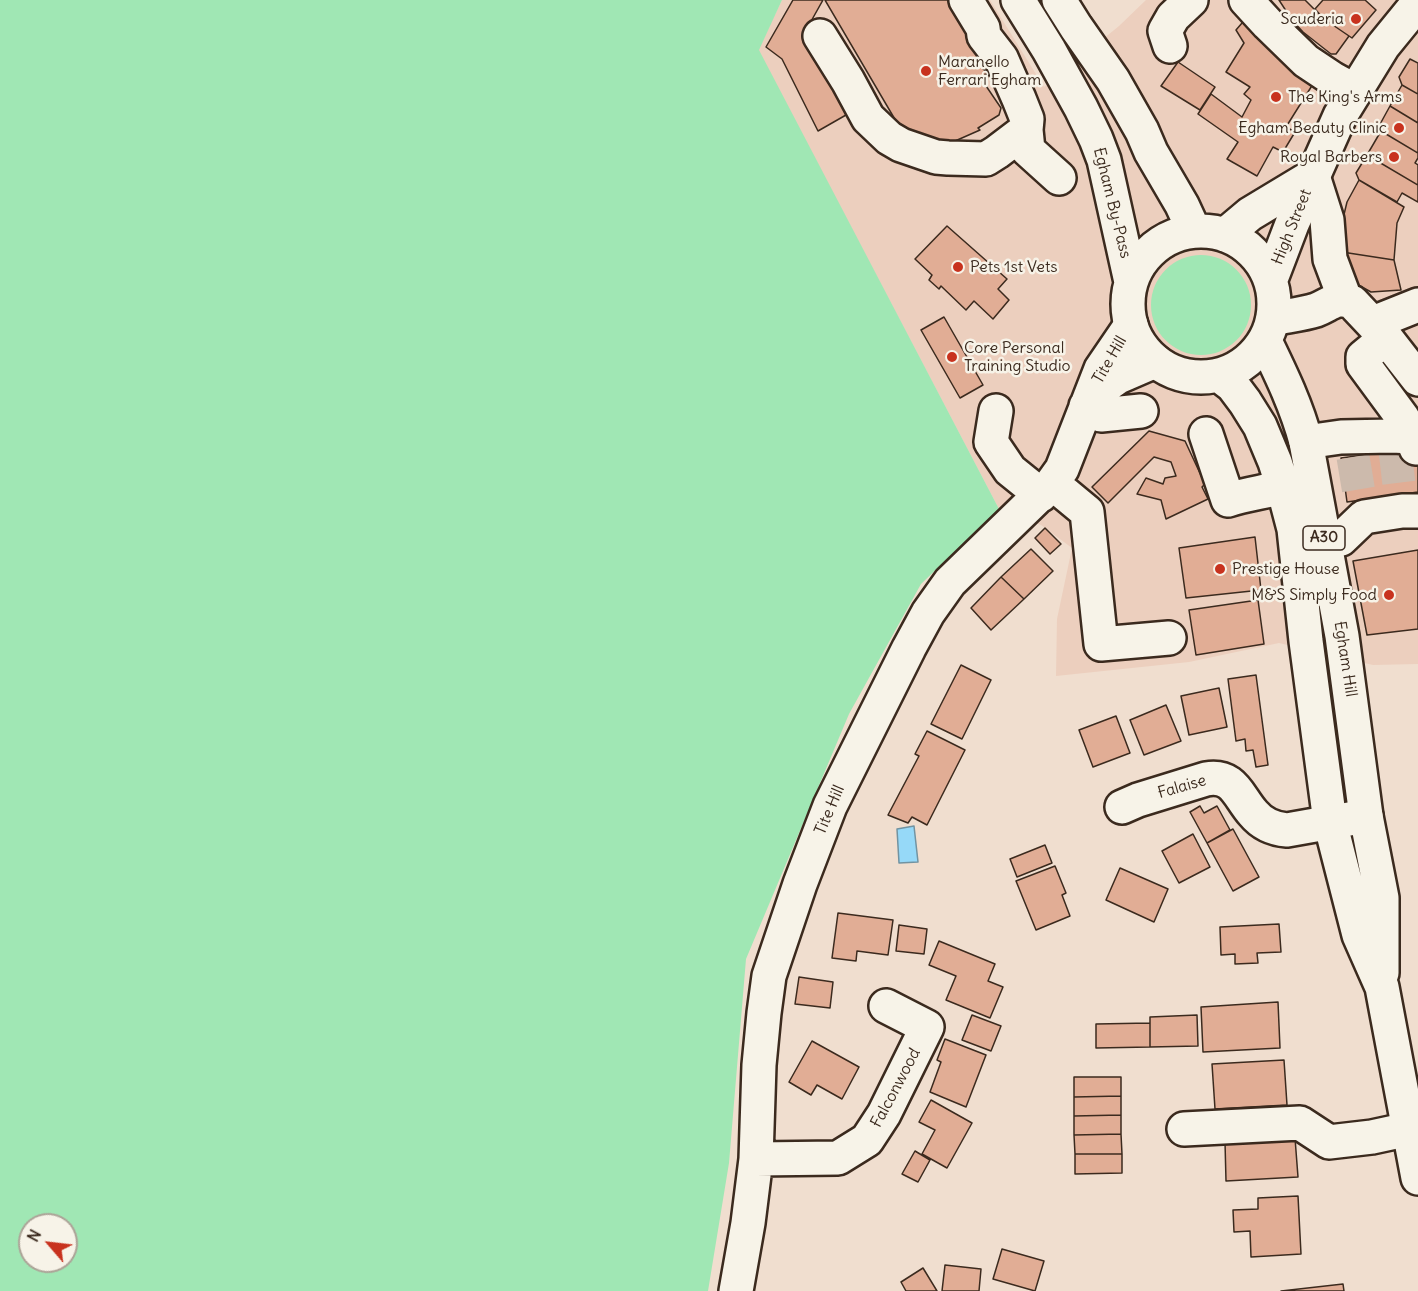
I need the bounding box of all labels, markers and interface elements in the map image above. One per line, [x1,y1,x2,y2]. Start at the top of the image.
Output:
place label: Scuderia [1280,9,1344,29]
marker: Scuderia [1349,12,1363,26]
place label: Maranello Ferrari Egham [938,52,1041,90]
marker: Maranello Ferrari Egham [919,64,933,78]
place label: The King's Arms [1288,87,1402,107]
marker: The King's Arms [1269,90,1283,104]
place label: Egham Beauty Clinic [1238,118,1387,138]
marker: Egham Beauty Clinic [1392,121,1406,135]
street label: Egham By-Pass [1089,146,1135,260]
place label: Royal Barbers [1280,147,1382,167]
marker: Royal Barbers [1387,150,1401,164]
street label: High Street [1268,186,1316,268]
place label: Pets 1st Vets [970,257,1058,277]
marker: Pets 1st Vets [951,260,965,274]
street label: Tite Hill [1089,333,1131,387]
place label: Core Personal Training Studio [964,338,1070,376]
marker: Core Personal Training Studio [945,350,959,364]
road number: A30 [1303,526,1345,550]
place label: Prestige House [1232,559,1340,579]
marker: Prestige House [1213,562,1227,576]
place label: M&S Simply Food [1251,585,1377,605]
marker: M&S Simply Food [1382,588,1396,602]
street label: Egham Hill [1330,620,1360,698]
street label: Falaise [1155,771,1209,803]
street label: Tite Hill [811,782,849,838]
street label: Falconwood [867,1045,925,1131]
north arrow [18,1213,78,1273]
text: N [22,1226,45,1245]

